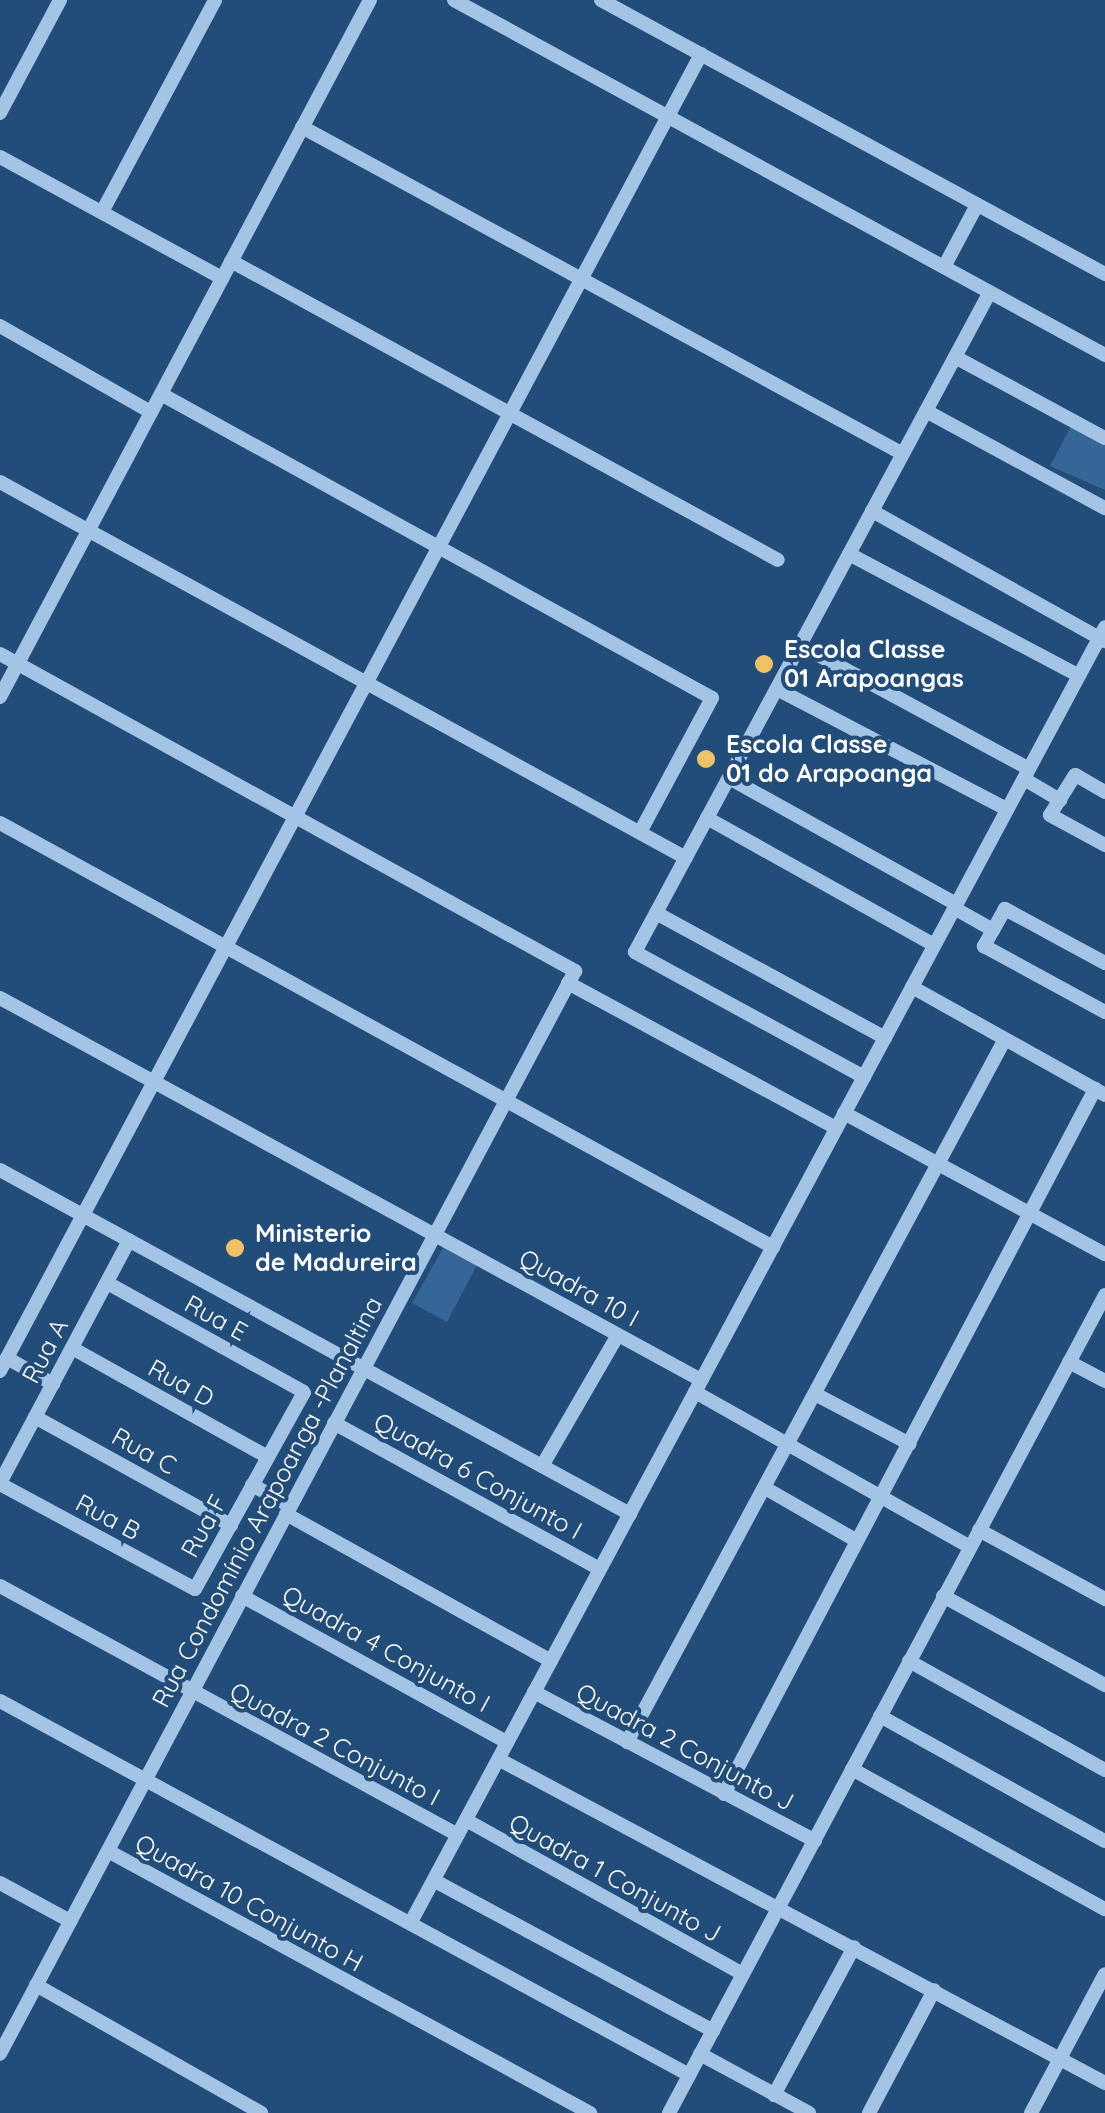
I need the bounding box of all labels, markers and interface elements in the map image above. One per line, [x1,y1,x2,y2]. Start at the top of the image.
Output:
place label: Escola Classe 01 Arapoangas [784,635,964,694]
marker: Escola Classe 01 Arapoangas [753,653,775,675]
place label: Escola Classe 01 do Arapoanga [726,730,932,789]
marker: Escola Classe 01 do Arapoanga [695,748,717,770]
place label: Ministerio de Madureira [255,1219,417,1278]
marker: Ministerio de Madureira [224,1237,246,1259]
street label: Quadra 10 I [514,1243,644,1333]
street label: Rua E [179,1289,253,1347]
street label: Rua Condomínio Arapoanga -Planaltina [146,1291,388,1713]
street label: Rua A [16,1314,74,1388]
street label: Rua D [143,1353,219,1413]
street label: Quadra 6 Conjunto I [369,1406,587,1546]
street label: Rua C [107,1421,181,1481]
street label: Rua B [71,1488,145,1546]
street label: Rua F [175,1489,233,1563]
street label: Quadra 4 Conjunto I [277,1579,495,1719]
street label: Quadra 2 Conjunto I [225,1676,445,1812]
street label: Quadra 2 Conjunto J [571,1677,799,1817]
street label: Quadra 1 Conjunto J [504,1807,726,1949]
street label: Quadra 10 Conjunto H [130,1828,368,1978]

